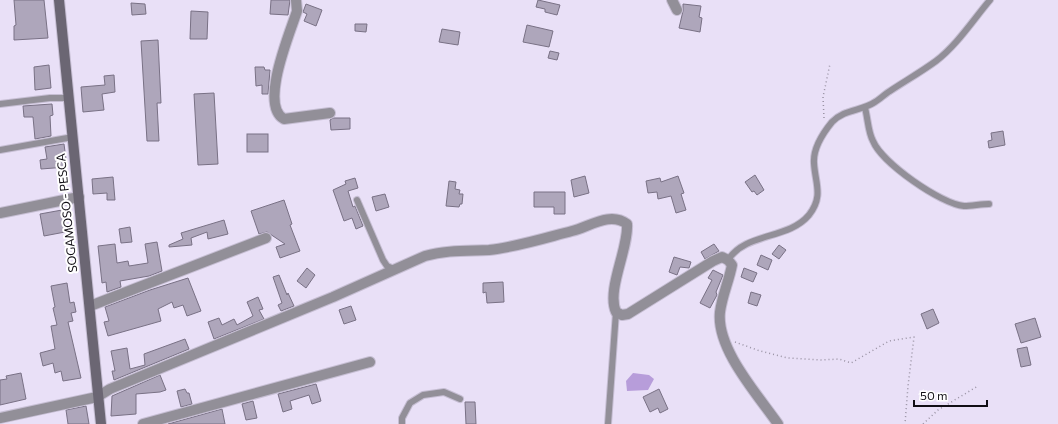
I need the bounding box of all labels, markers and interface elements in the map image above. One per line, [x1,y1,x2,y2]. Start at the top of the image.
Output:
street label: SOGAMOSO - PESCA [53,153,79,273]
scale bar [914,382,987,408]
text: 50 m [920,388,948,402]

